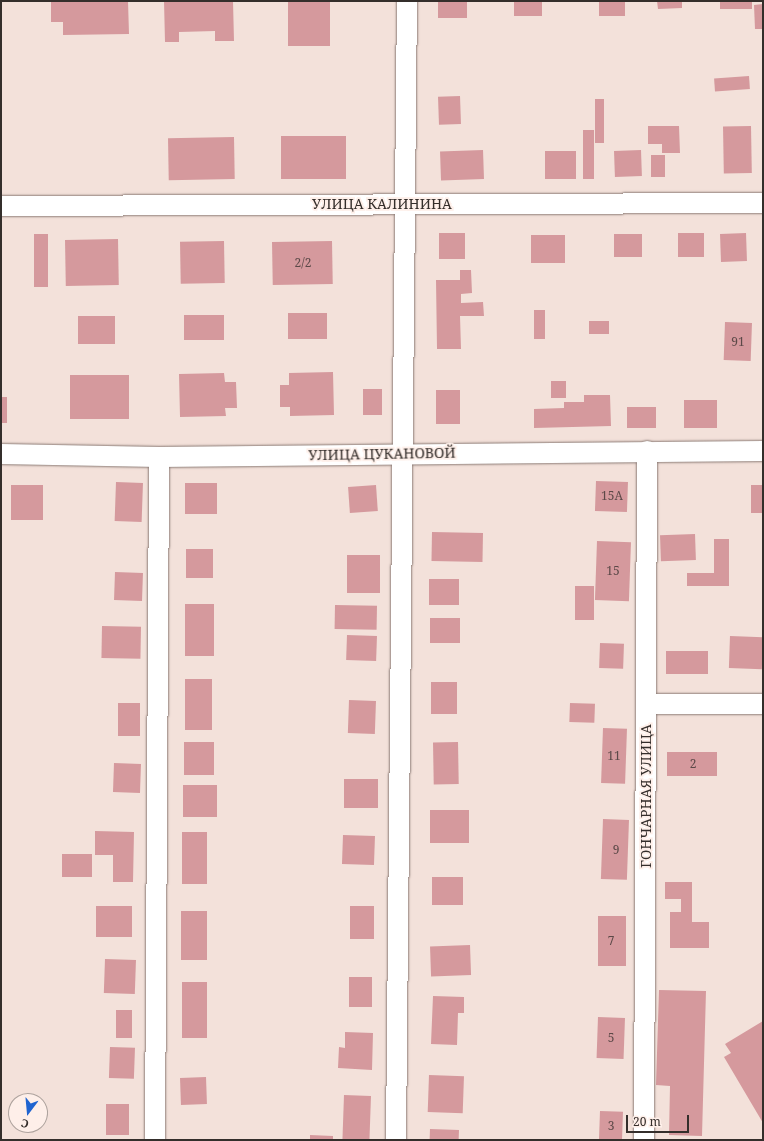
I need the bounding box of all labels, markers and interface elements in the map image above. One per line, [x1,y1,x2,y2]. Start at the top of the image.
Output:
street label: УЛИЦА КАЛИНИНА [312,196,452,212]
house number: 2/2 [295,256,311,270]
house number: 91 [731,335,745,349]
street label: УЛИЦА ЦУКАНОВОЙ [308,444,456,464]
house number: 15А [601,489,623,503]
house number: 15 [606,564,620,578]
street label: ГОНЧАРНАЯ УЛИЦА [638,724,654,868]
house number: 11 [607,749,621,763]
house number: 2 [690,757,696,771]
house number: 9 [613,843,619,857]
house number: 7 [608,934,614,948]
house number: 5 [608,1031,614,1045]
north arrow [8,1093,48,1133]
scale bar [628,1107,691,1133]
text: 20 m [633,1113,661,1130]
text: С [19,1116,30,1132]
house number: 3 [608,1119,614,1133]

